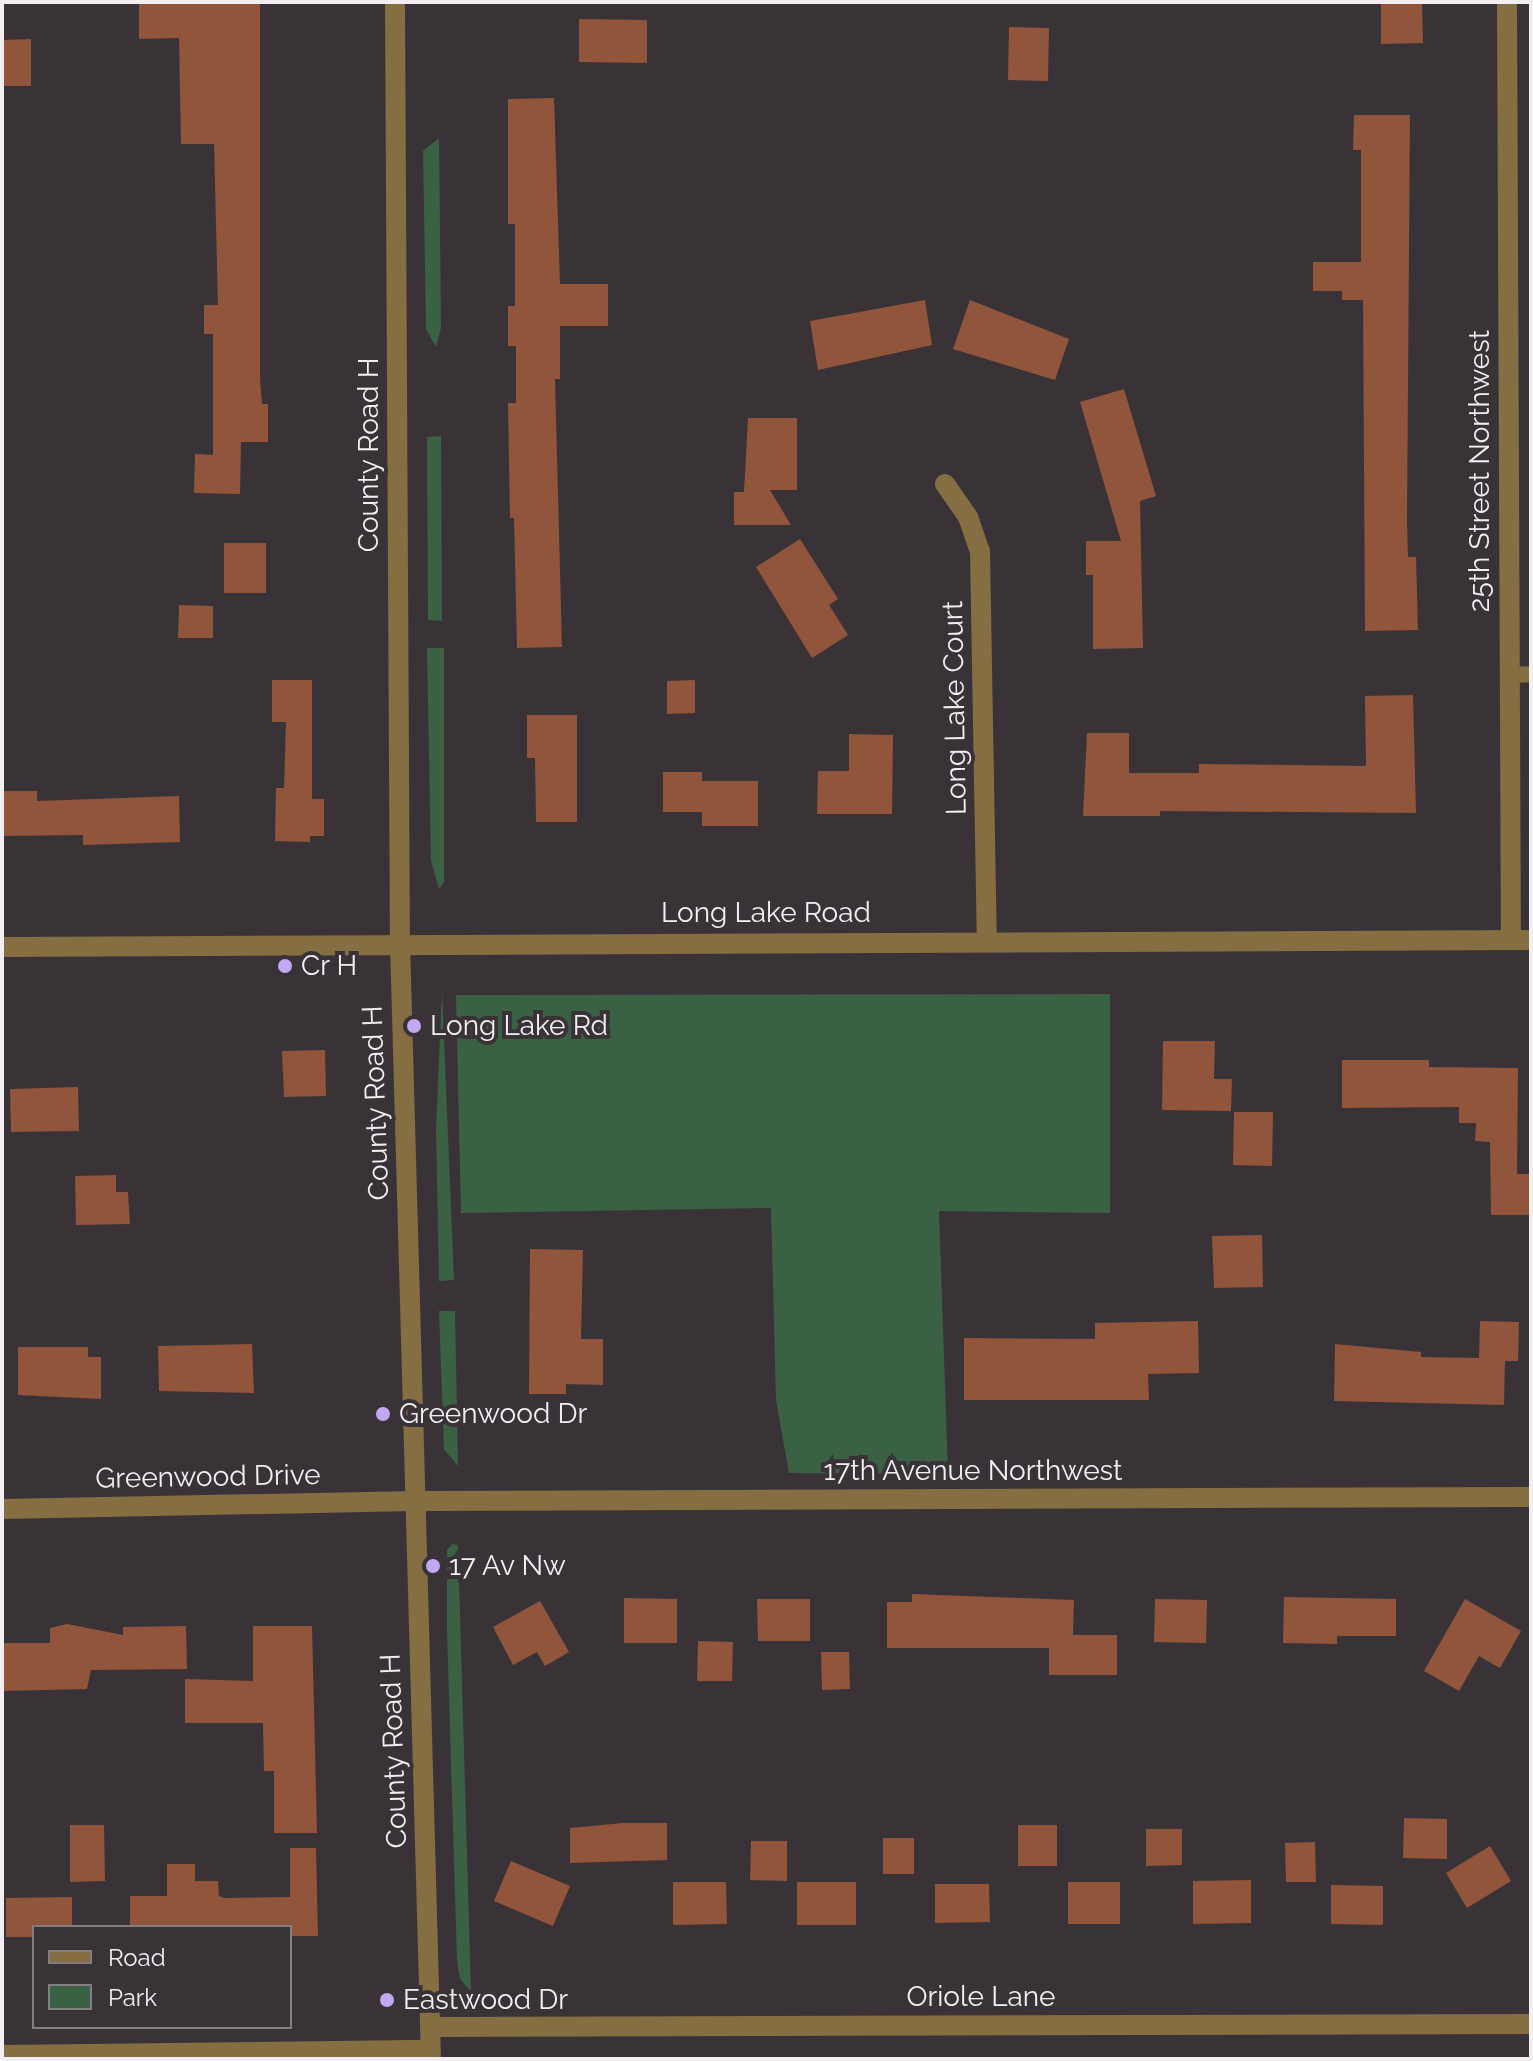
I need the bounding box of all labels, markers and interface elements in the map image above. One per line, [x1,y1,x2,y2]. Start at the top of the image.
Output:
street label: 25th Street Northwest [1463,330,1497,612]
street label: County Road H [352,357,386,553]
street label: Long Lake Court [936,601,974,815]
street label: Long Lake Road [661,896,871,930]
place label: Cr H [301,949,358,983]
marker: Cr H [276,957,294,975]
street label: County Road H [356,1005,396,1201]
place label: Long Lake Rd [430,1009,608,1043]
marker: Long Lake Rd [405,1017,423,1035]
place label: Greenwood Dr [399,1397,587,1431]
marker: Greenwood Dr [374,1405,392,1423]
street label: 17th Avenue Northwest [823,1454,1123,1488]
street label: Greenwood Drive [95,1458,321,1496]
place label: 17 Av Nw [449,1549,567,1583]
marker: 17 Av Nw [424,1557,442,1575]
street label: County Road H [374,1653,414,1849]
legend [32,1925,292,2029]
text: Road [108,1943,166,1972]
street label: Oriole Lane [906,1980,1056,2014]
text: Park [108,1983,157,2012]
place label: Eastwood Dr [403,1983,568,2017]
marker: Eastwood Dr [378,1991,396,2009]

